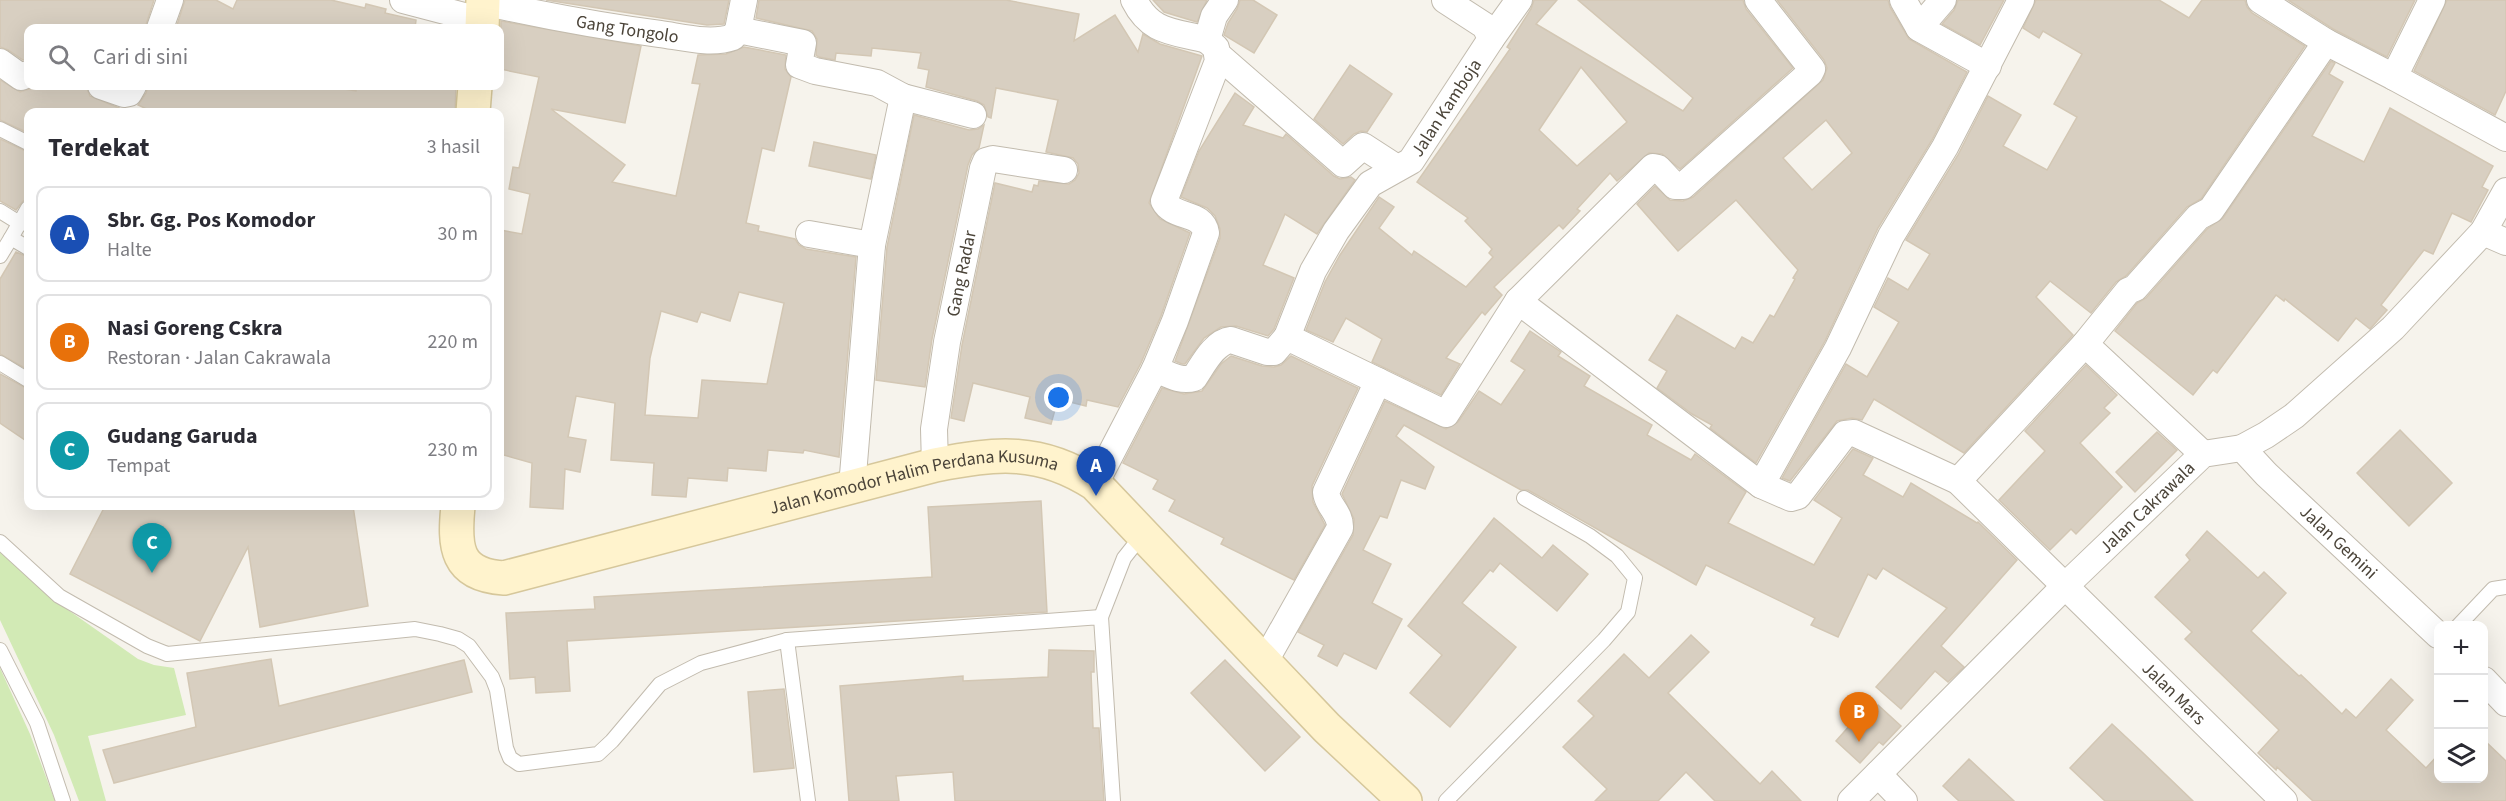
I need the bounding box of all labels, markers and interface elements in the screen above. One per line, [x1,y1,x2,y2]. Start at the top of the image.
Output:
street label: Gang Tongolo [574,9,681,49]
search box [24,24,504,90]
icon: search [45,41,78,74]
text: Cari di sini [93,41,188,73]
street label: Jalan Kamboja [1405,54,1487,161]
text: Terdekat [48,129,150,166]
text: 3 hasil [427,133,480,161]
text: Sbr. Gg. Pos Komodor [107,204,315,236]
text: A [64,220,75,248]
text: 30 m [438,220,478,248]
street label: Gang Radar [940,227,982,319]
text: Halte [107,236,152,264]
text: Nasi Goreng Cskra [107,312,283,344]
text: B [63,328,76,356]
text: 220 m [428,328,478,356]
text: Restoran · Jalan Cakrawala [107,344,331,372]
your location [1044,383,1073,412]
text: Gudang Garuda [107,420,258,452]
text: C [64,436,75,464]
text: 230 m [428,436,478,464]
street label: Jalan Komodor Halim Perdana Kusuma [767,444,1062,520]
pin: A [1076,446,1116,496]
text: Tempat [107,452,170,480]
street label: Jalan Cakrawala [2094,456,2200,559]
street label: Jalan Gemini [2294,499,2383,585]
pin: C [132,524,172,573]
map controls [2434,621,2488,783]
button: + [2434,621,2488,675]
street label: Jalan Mars [2137,656,2212,730]
button: − [2434,675,2488,729]
pin: B [1840,692,1878,742]
button: layers [2434,729,2488,783]

